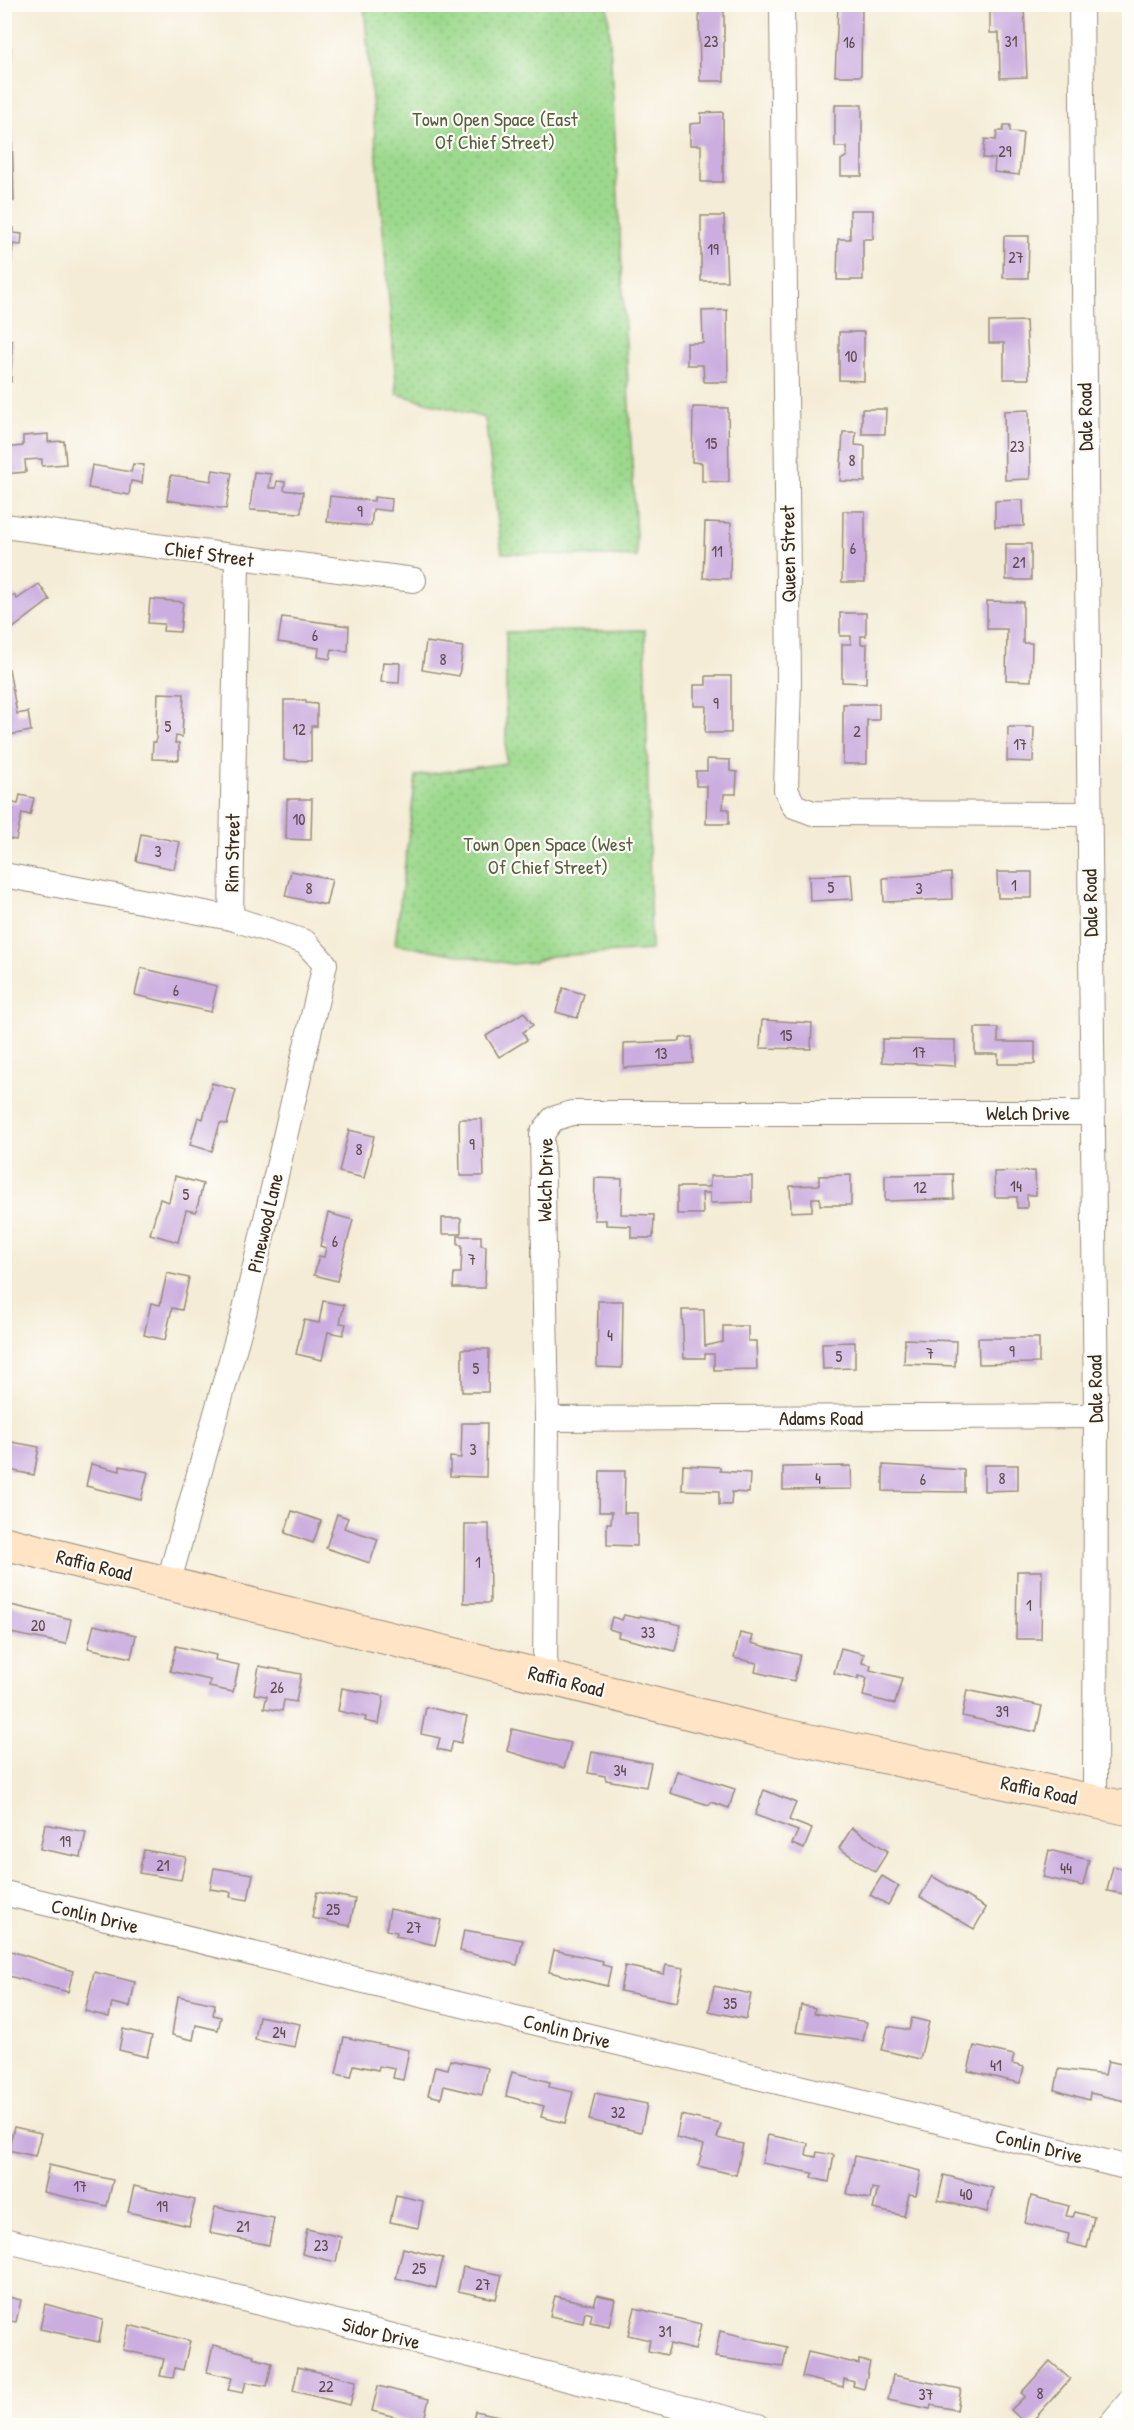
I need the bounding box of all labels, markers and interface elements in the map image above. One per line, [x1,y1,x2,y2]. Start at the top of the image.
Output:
house number: 23 [704,30,718,52]
house number: 31 [1005,30,1018,52]
house number: 16 [843,31,855,53]
park label: Town Open Space (East Of Chief Street) [412,105,579,155]
house number: 29 [998,140,1012,162]
house number: 19 [707,238,719,260]
house number: 27 [1008,246,1024,268]
house number: 10 [845,345,857,367]
street label: Dale Road [1070,383,1099,451]
house number: 15 [705,432,718,454]
house number: 23 [1010,435,1024,457]
house number: 8 [849,449,856,471]
house number: 9 [357,500,363,522]
street label: Queen Street [773,504,802,603]
street label: Chief Street [163,534,257,573]
house number: 6 [850,537,856,559]
house number: 11 [711,540,723,562]
house number: 21 [1012,551,1026,573]
house number: 6 [312,624,318,646]
house number: 8 [440,648,447,670]
house number: 9 [713,692,719,714]
house number: 5 [165,715,172,737]
house number: 12 [292,718,306,740]
house number: 2 [853,720,861,742]
house number: 17 [1013,733,1027,755]
house number: 10 [293,808,305,830]
street label: Rim Street [217,812,246,892]
park label: Town Open Space (West Of Chief Street) [463,830,634,880]
house number: 3 [154,840,162,862]
street label: Dale Road [1075,869,1104,937]
house number: 1 [1011,874,1017,896]
house number: 5 [828,876,835,898]
house number: 8 [306,877,313,899]
house number: 3 [915,877,923,899]
house number: 6 [173,979,179,1001]
house number: 15 [780,1024,793,1046]
house number: 17 [912,1041,926,1063]
house number: 13 [655,1042,667,1064]
street label: Welch Drive [986,1099,1070,1126]
house number: 9 [469,1133,475,1155]
house number: 8 [356,1138,363,1160]
street label: Welch Drive [530,1138,559,1222]
street label: Pinewood Lane [240,1171,289,1275]
house number: 14 [1010,1175,1022,1197]
house number: 12 [913,1176,927,1198]
house number: 5 [183,1183,190,1205]
house number: 6 [332,1230,338,1252]
house number: 7 [468,1248,476,1270]
house number: 4 [607,1324,613,1346]
house number: 9 [1009,1340,1015,1362]
house number: 7 [926,1342,934,1364]
house number: 5 [836,1345,843,1367]
street label: Dale Road [1080,1355,1109,1423]
house number: 5 [473,1357,480,1379]
street label: Adams Road [779,1404,863,1431]
house number: 3 [469,1438,477,1460]
house number: 4 [815,1467,821,1489]
house number: 8 [999,1467,1006,1489]
house number: 6 [920,1468,926,1490]
street label: Raffia Road [53,1542,135,1587]
house number: 1 [475,1551,481,1573]
house number: 1 [1026,1594,1032,1616]
house number: 20 [31,1614,45,1636]
house number: 33 [641,1621,655,1643]
street label: Raffia Road [525,1658,607,1703]
house number: 26 [270,1676,284,1698]
house number: 39 [995,1700,1009,1722]
house number: 34 [613,1759,627,1781]
street label: Raffia Road [999,1768,1080,1811]
house number: 19 [59,1830,71,1852]
house number: 21 [156,1854,170,1876]
house number: 44 [1060,1857,1072,1879]
street label: Conlin Drive [49,1892,142,1939]
house number: 25 [326,1898,340,1920]
house number: 27 [406,1916,422,1938]
house number: 35 [723,1992,737,2014]
street label: Conlin Drive [521,2007,614,2054]
house number: 24 [272,2021,286,2043]
house number: 41 [990,2054,1002,2076]
house number: 32 [611,2101,626,2123]
street label: Conlin Drive [993,2122,1086,2169]
house number: 17 [73,2175,87,2197]
house number: 40 [959,2183,973,2205]
house number: 19 [156,2195,168,2217]
house number: 21 [236,2215,250,2237]
house number: 23 [314,2234,328,2256]
house number: 25 [412,2257,426,2279]
house number: 27 [475,2273,491,2295]
street label: Sidor Drive [339,2310,423,2355]
house number: 31 [659,2320,672,2342]
house number: 22 [319,2375,334,2397]
house number: 8 [1037,2382,1044,2404]
house number: 37 [918,2383,934,2405]

